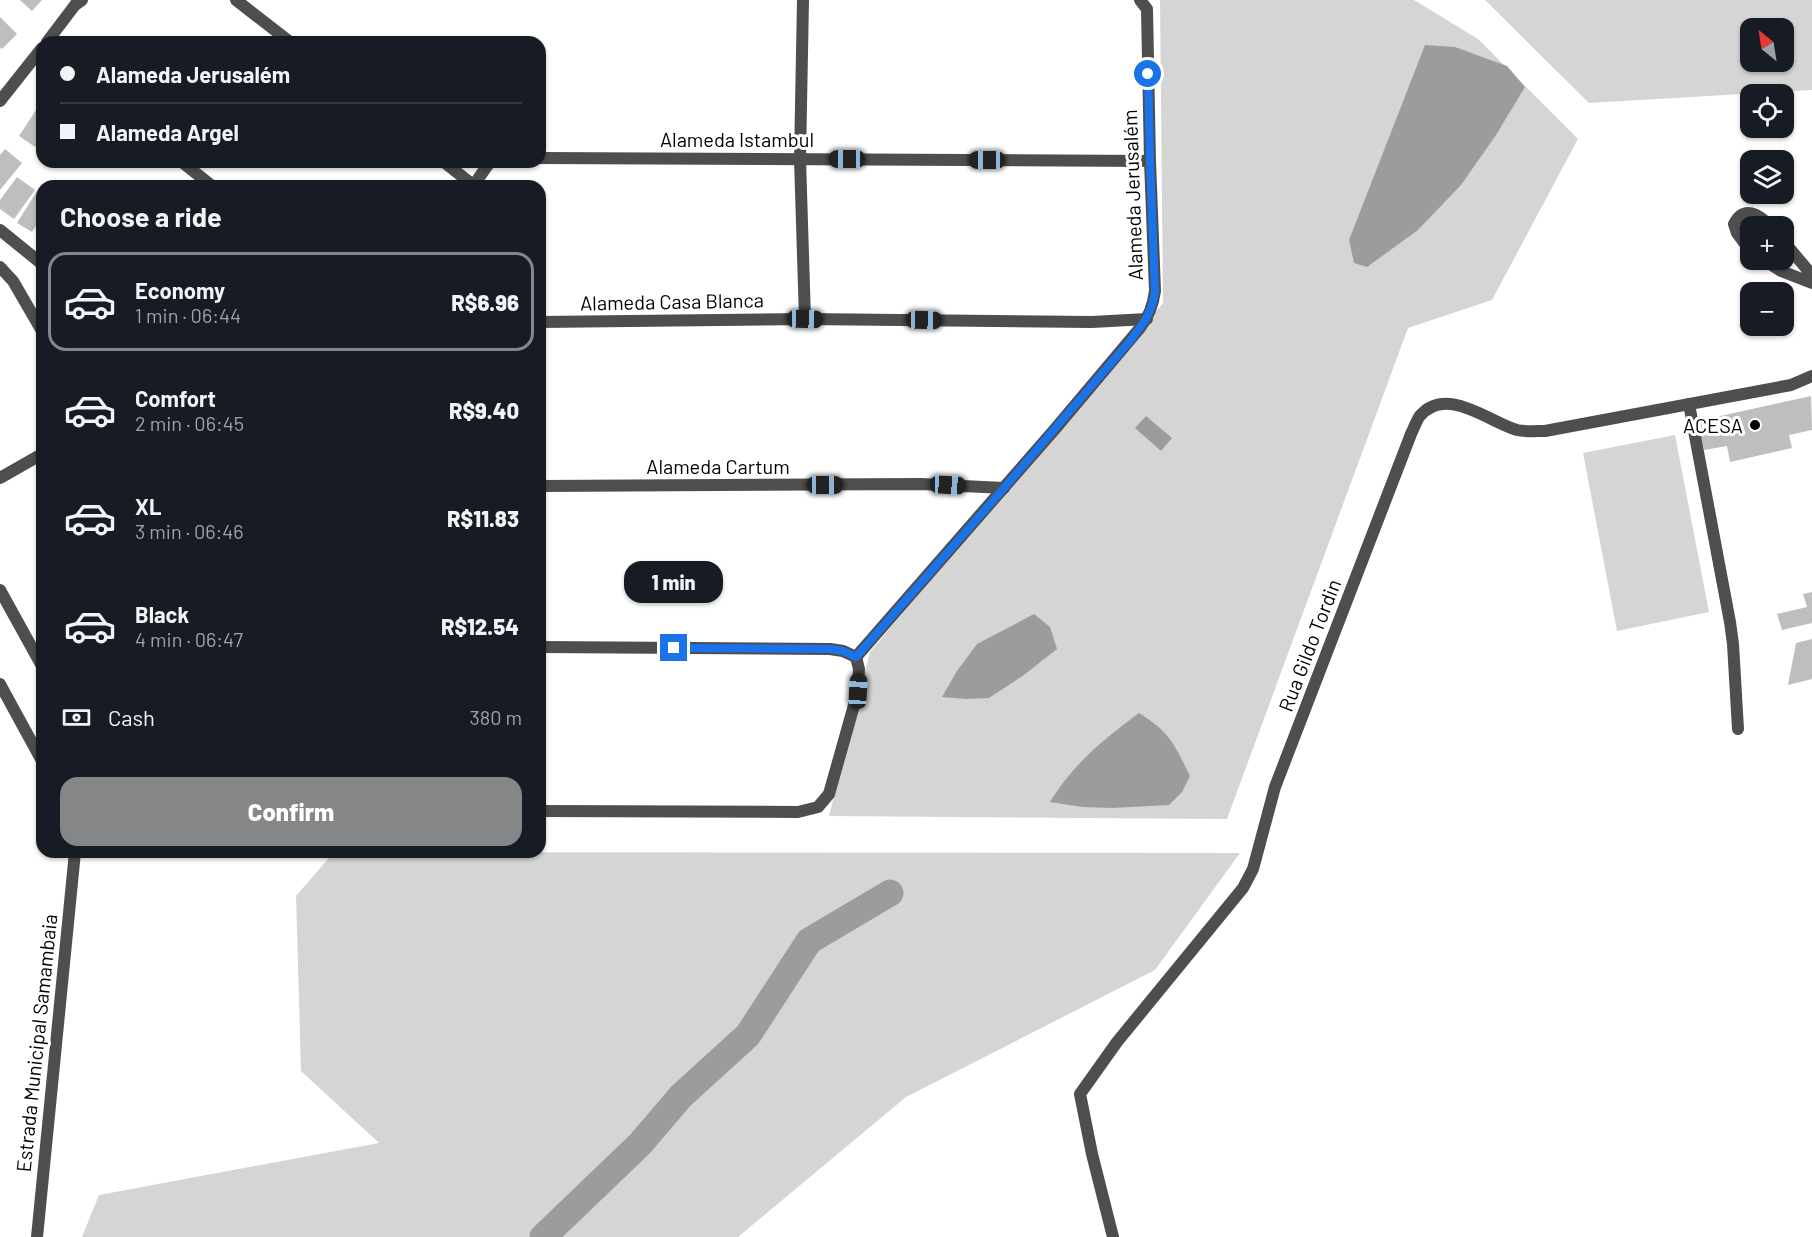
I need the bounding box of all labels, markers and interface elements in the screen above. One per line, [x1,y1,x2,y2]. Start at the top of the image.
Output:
north arrow [1740,18,1794,72]
map controls [1740,18,1794,336]
route start [1134,60,1161,87]
text: Alameda Jerusalém [96,61,290,87]
button: locate [1740,84,1794,138]
street label: Alameda Jerusalém [1117,109,1147,281]
text: Alameda Argel [96,119,239,145]
street label: Alameda Istambul [660,127,814,151]
car [829,150,865,168]
button: layers [1740,150,1794,204]
car [969,151,1005,169]
text: Choose a ride [60,200,222,232]
button: + [1740,216,1794,270]
icon: car [63,275,117,329]
text: Economy [135,277,225,303]
button: − [1740,282,1794,336]
street label: Alameda Casa Blanca [580,287,764,315]
text: R$6.96 [451,289,519,315]
text: 1 min · 06:44 [135,303,241,327]
car [787,310,823,328]
car [906,311,942,329]
icon: car [63,383,117,437]
text: Comfort [135,385,216,411]
text: R$9.40 [449,397,519,423]
text: 2 min · 06:45 [135,411,244,435]
place label: ACESA [1683,413,1743,437]
marker: ACESA [1748,418,1762,432]
street label: Alameda Cartum [646,454,790,478]
car [930,475,966,495]
car [807,476,843,494]
icon: car [63,491,117,545]
text: XL [135,493,161,519]
text: R$11.83 [447,505,519,531]
text: 3 min · 06:46 [135,519,244,543]
callout: 1 min [624,561,724,603]
text: 1 min [652,570,695,594]
street label: Rua Gildo Tordin [1273,575,1345,715]
icon: car [63,599,117,653]
text: Black [135,601,189,627]
text: R$12.54 [441,613,519,639]
text: 4 min · 06:47 [135,627,243,651]
route end [660,634,687,661]
car [848,673,868,709]
icon: cash [60,701,93,734]
text: Cash [108,704,155,730]
text: 380 m [469,705,522,729]
button: Confirm [60,777,522,846]
street label: Estrada Municipal Samambaia [11,913,61,1173]

